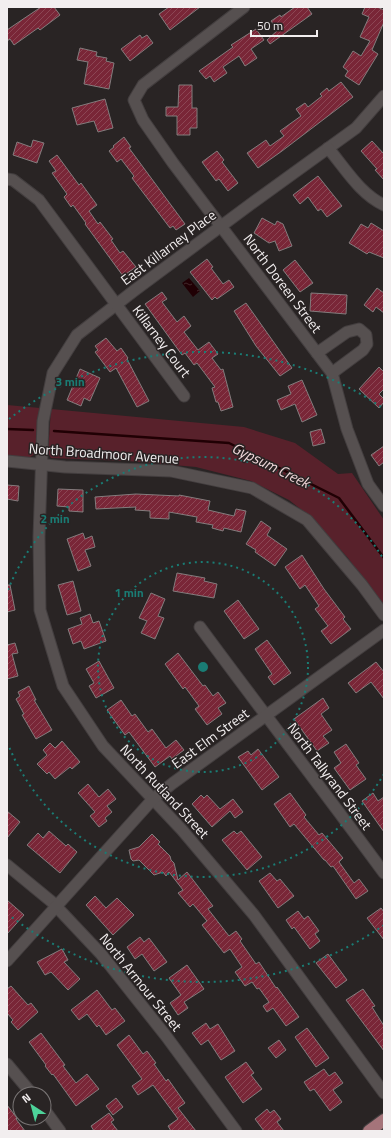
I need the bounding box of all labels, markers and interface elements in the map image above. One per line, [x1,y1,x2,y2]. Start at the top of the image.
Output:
scale bar [251,12,317,38]
text: 50 m [257,16,283,35]
street label: East Killarney Place [116,204,220,290]
street label: North Doreen Street [239,229,327,337]
street label: Killarney Court [128,300,196,382]
text: 3 min [55,372,85,391]
water label: Gypsum Creek [228,436,316,495]
street label: North Broadmoor Avenue [28,437,180,469]
text: 2 min [40,509,70,528]
text: 1 min [114,583,144,602]
centre of rings [196,660,210,674]
street label: East Elm Street [167,703,253,773]
street label: North Tallyrand Street [283,718,377,834]
street label: North Rutland Street [116,739,214,843]
street label: North Armour Street [95,928,187,1036]
north arrow [12,1086,52,1126]
text: N [18,1089,34,1107]

